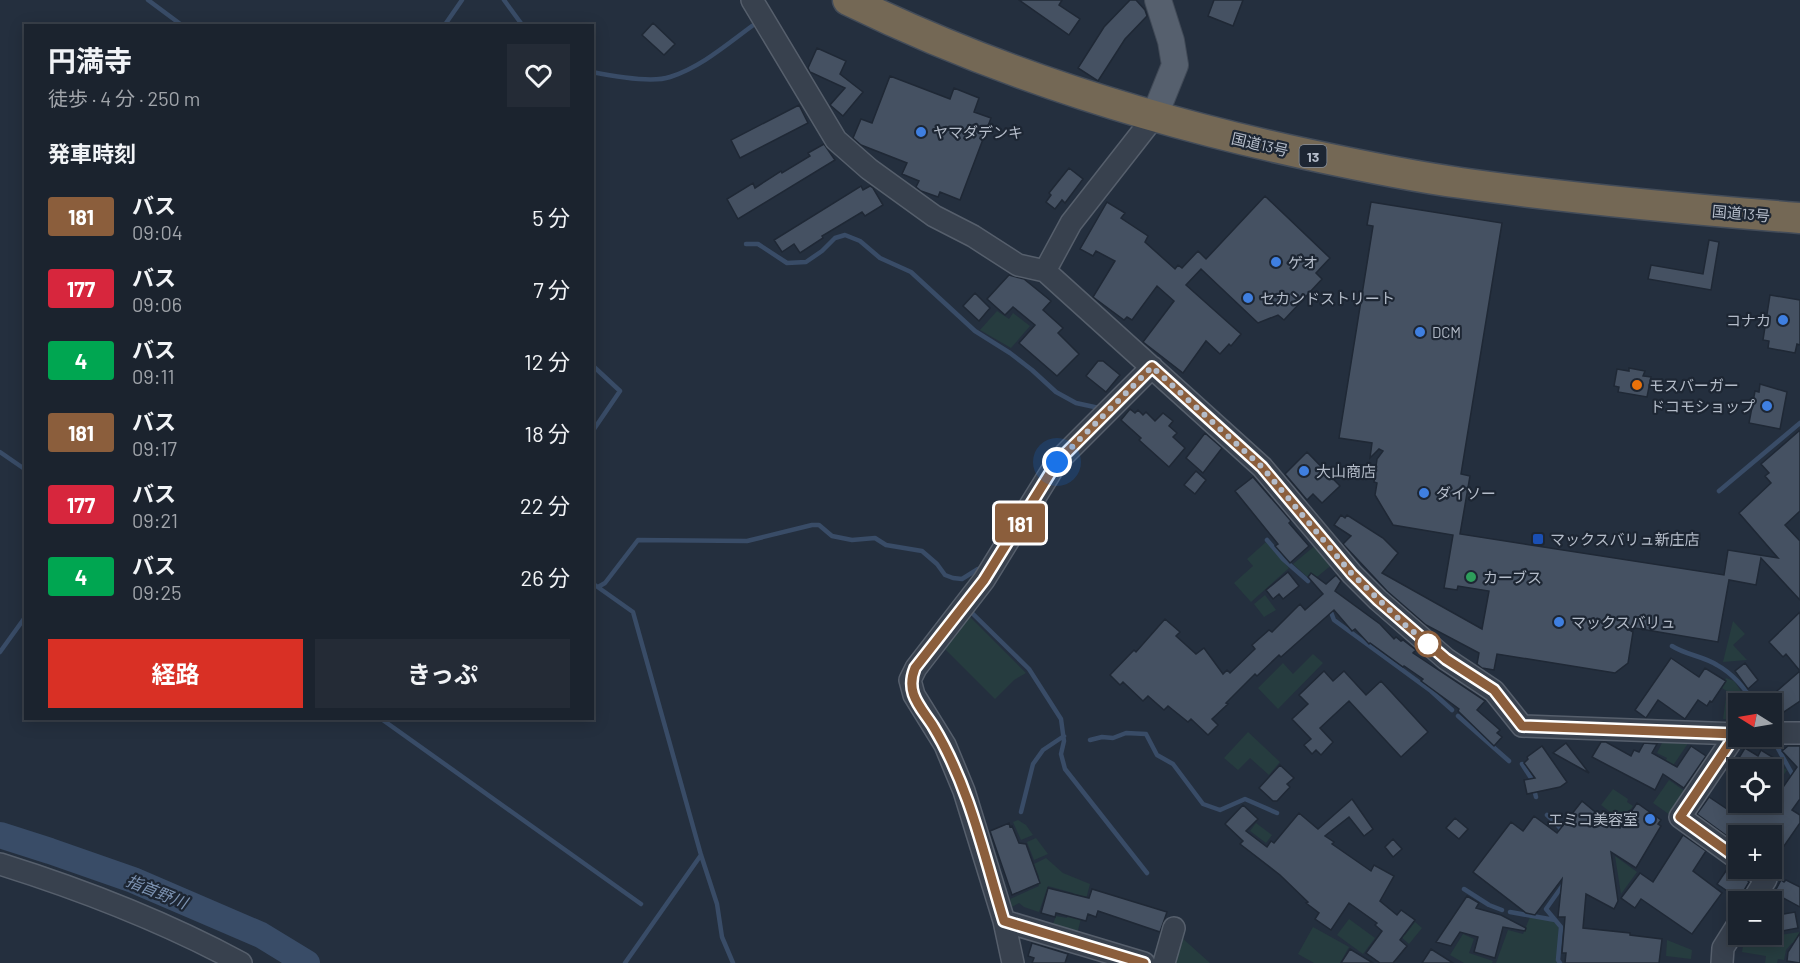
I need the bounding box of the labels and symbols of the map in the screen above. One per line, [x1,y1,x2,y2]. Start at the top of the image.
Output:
place label: ヤマダデンキ [933,123,1023,141]
marker: ヤマダデンキ [914,125,928,139]
street label: 国道13号 [1230,129,1290,159]
road number: 13 [1300,145,1326,167]
street label: 国道13号 [1711,202,1771,224]
place label: ゲオ [1288,253,1318,271]
marker: ゲオ [1269,255,1283,269]
place label: セカンドストリート [1260,289,1395,307]
marker: セカンドストリート [1241,291,1255,305]
place label: コナカ [1726,311,1771,329]
marker: コナカ [1776,313,1790,327]
place label: DCM [1432,323,1461,341]
marker: DCM [1413,325,1427,339]
place label: モスバーガー [1649,376,1739,394]
marker: モスバーガー [1630,378,1644,392]
place label: ドコモショップ [1650,397,1755,415]
marker: ドコモショップ [1760,399,1774,413]
your location [1042,447,1072,477]
place label: 大山商店 [1316,462,1376,480]
marker: 大山商店 [1297,464,1311,478]
place label: ダイソー [1436,484,1496,502]
marker: ダイソー [1417,486,1431,500]
line badge: 181 [986,504,1054,542]
place label: マックスバリュ新庄店 [1550,530,1700,548]
marker: マックスバリュ新庄店 [1531,532,1545,546]
place label: カーブス [1483,568,1542,586]
marker: カーブス [1464,570,1478,584]
place label: マックスバリュ [1571,613,1676,631]
marker: マックスバリュ [1552,615,1566,629]
unlabelled marker [1415,631,1441,657]
north arrow [1728,693,1782,747]
place label: エミコ美容室 [1548,810,1638,828]
marker: エミコ美容室 [1643,812,1657,826]
water label: 指首野川 [124,870,192,913]

